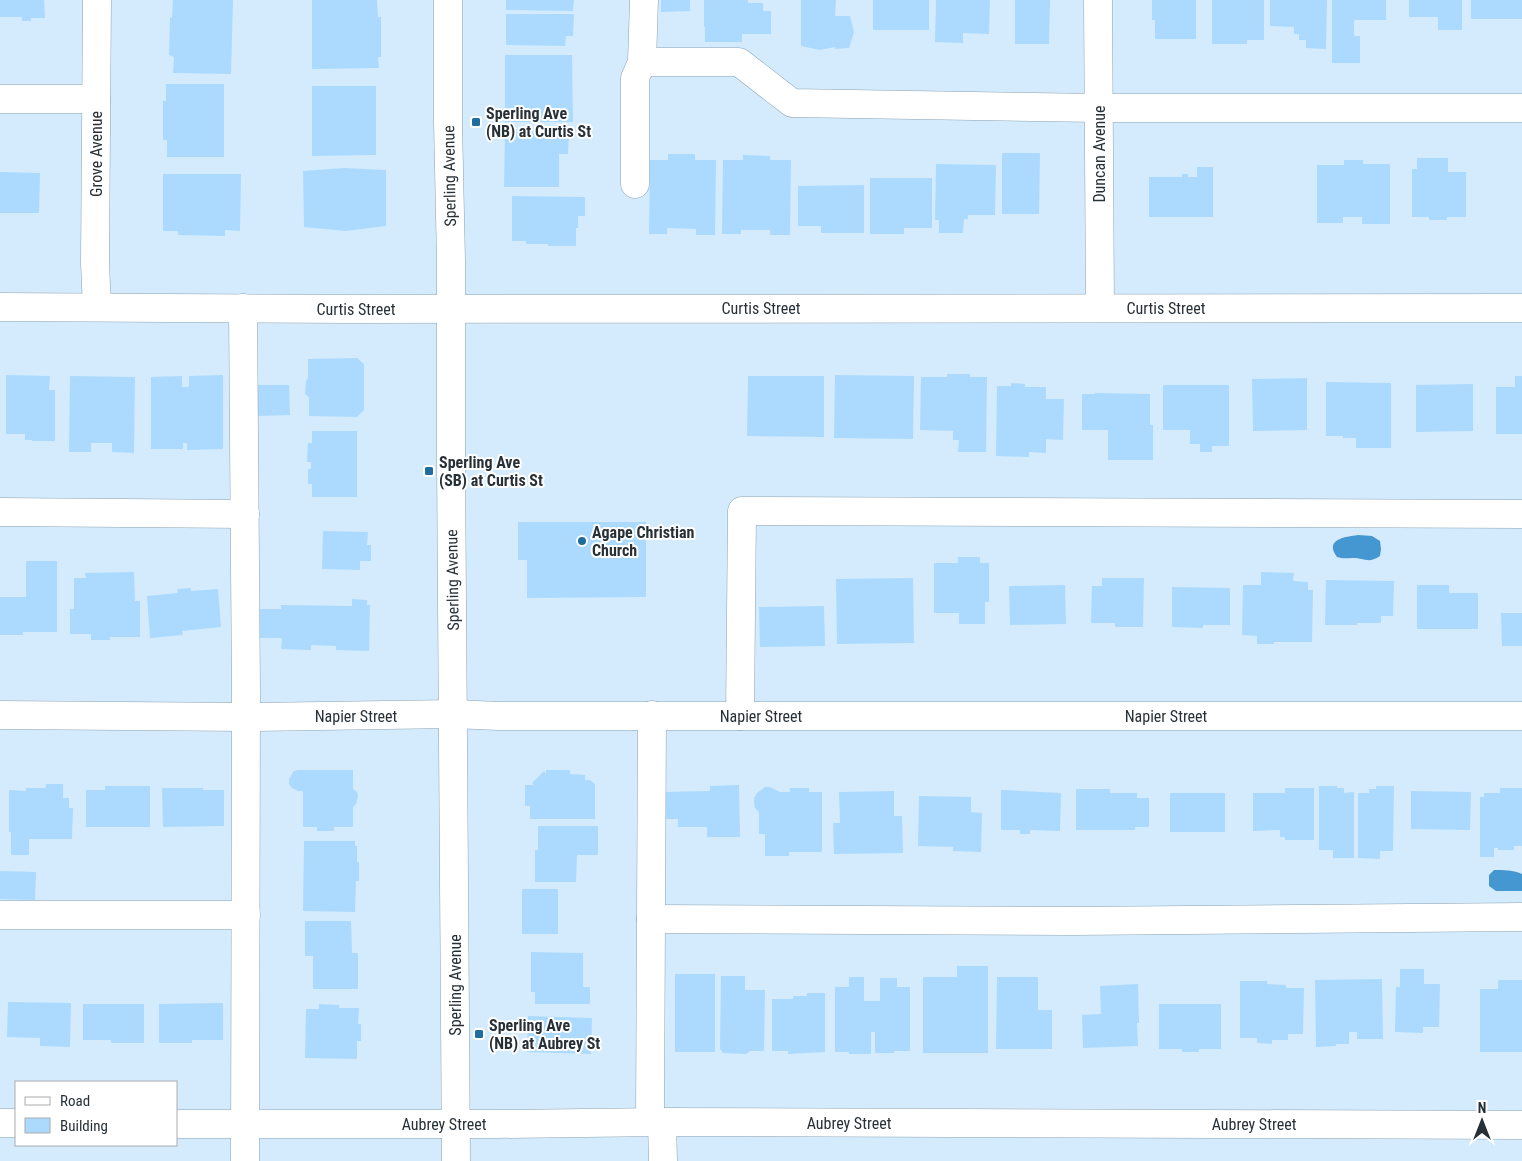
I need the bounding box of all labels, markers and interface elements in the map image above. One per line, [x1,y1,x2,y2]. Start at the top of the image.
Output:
place label: Sperling Ave (NB) at Curtis St [486,104,591,141]
street label: Duncan Avenue [1090,105,1109,203]
street label: Grove Avenue [87,111,106,197]
marker: Sperling Ave (NB) at Curtis St [470,116,482,128]
street label: Sperling Avenue [439,125,460,227]
street label: Curtis Street [722,299,801,318]
street label: Curtis Street [1127,299,1206,318]
street label: Curtis Street [317,300,396,319]
place label: Sperling Ave (SB) at Curtis St [439,453,543,490]
marker: Sperling Ave (SB) at Curtis St [423,465,435,477]
place label: Agape Christian Church [592,523,694,560]
street label: Sperling Avenue [442,529,463,631]
marker: Agape Christian Church [576,535,588,547]
street label: Napier Street [315,707,398,726]
street label: Napier Street [720,707,803,726]
street label: Napier Street [1125,707,1208,726]
street label: Sperling Avenue [446,934,465,1036]
place label: Sperling Ave (NB) at Aubrey St [489,1016,600,1053]
marker: Sperling Ave (NB) at Aubrey St [473,1028,485,1040]
legend [15,1081,178,1146]
text: Road [60,1092,90,1110]
north arrow [1457,1096,1507,1146]
text: N [1478,1100,1486,1116]
street label: Aubrey Street [807,1114,892,1133]
street label: Aubrey Street [402,1115,487,1134]
street label: Aubrey Street [1212,1115,1297,1134]
text: Building [60,1117,108,1135]

